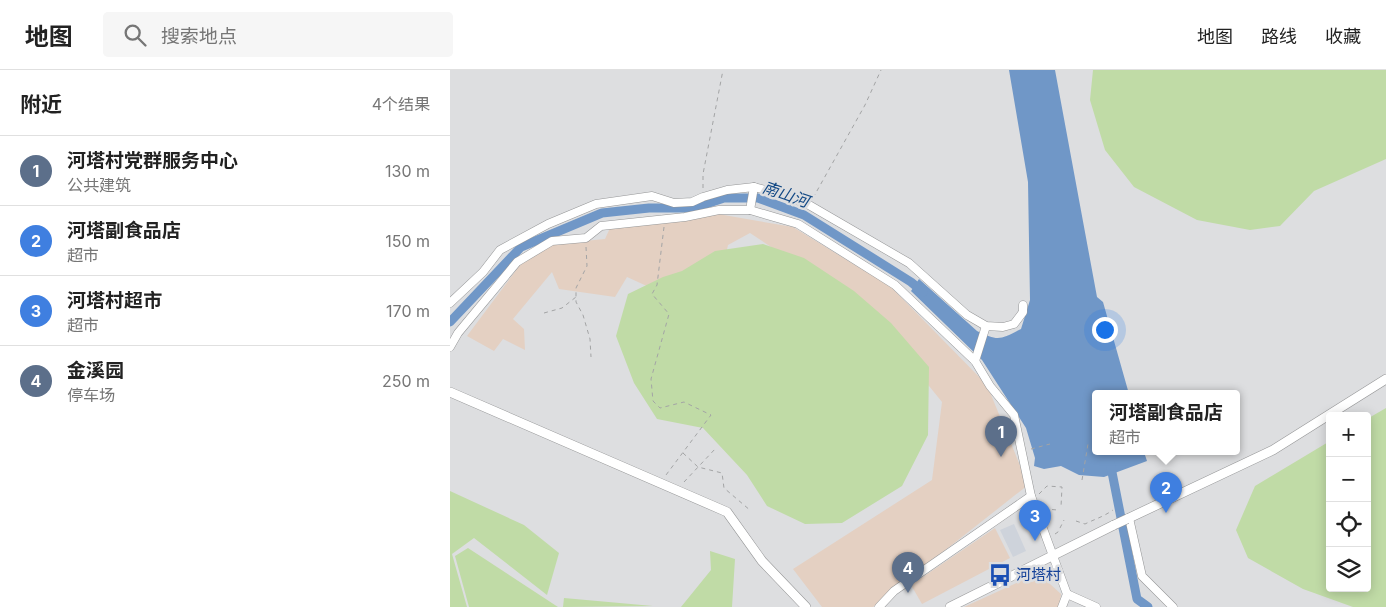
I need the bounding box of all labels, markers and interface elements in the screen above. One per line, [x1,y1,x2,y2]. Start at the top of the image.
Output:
search box [103,12,453,57]
icon: search [121,21,149,49]
text: 地图 [25,22,73,51]
text: 搜索地点 [161,25,237,48]
text: 地图 [1197,26,1233,47]
text: 路线 [1261,26,1297,47]
text: 收藏 [1325,26,1361,47]
text: 附近 [20,92,62,117]
text: 4个结果 [372,94,430,114]
text: 河塔村党群服务中心 [67,149,238,172]
text: 1 [33,161,39,181]
text: 130 m [385,161,430,181]
text: 公共建筑 [67,175,131,195]
water label: 南山河 [760,177,815,212]
text: 河塔副食品店 [67,219,181,242]
text: 2 [31,231,41,251]
text: 150 m [385,231,430,251]
text: 超市 [67,245,99,265]
text: 河塔村超市 [67,289,162,312]
text: 3 [31,301,41,321]
text: 170 m [386,301,430,321]
text: 超市 [67,315,99,335]
your location [1092,317,1118,343]
text: 金溪园 [67,359,124,382]
text: 4 [31,371,41,391]
text: 250 m [382,371,430,391]
text: 停车场 [67,385,115,405]
popup [1092,390,1240,455]
text: 河塔副食品店 [1109,401,1223,424]
map controls [1326,412,1371,592]
button: + [1326,412,1371,457]
pin: 1 [985,416,1017,457]
text: 超市 [1109,427,1141,447]
button: − [1326,457,1371,502]
pin: 2 [1150,472,1182,513]
pin: 3 [1019,500,1051,541]
button: locate [1326,502,1371,547]
button: layers [1326,547,1371,592]
pin: 4 [892,552,924,593]
bus stop icon: 河塔村 [987,562,1013,588]
place label: 河塔村 [1016,565,1061,584]

